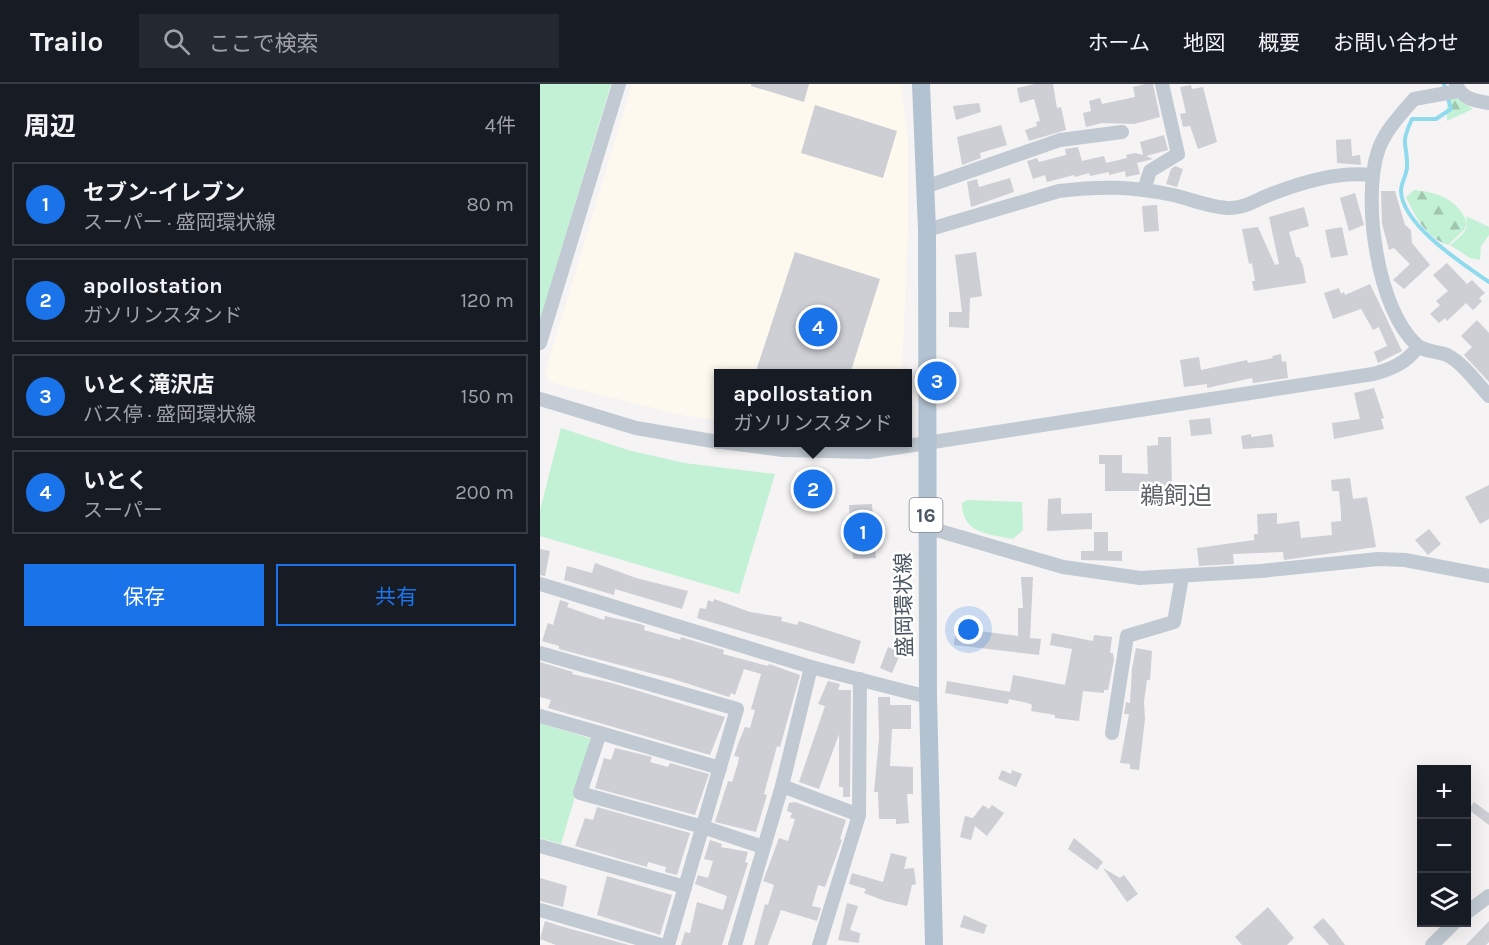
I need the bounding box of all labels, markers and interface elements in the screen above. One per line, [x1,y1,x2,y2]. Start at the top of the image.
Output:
search box [139,14,559,68]
text: Trailo [30,25,103,58]
icon: search [160,25,193,58]
text: ここで検索 [208,31,318,57]
text: ホーム [1088,31,1150,55]
text: 地図 [1183,31,1225,55]
text: 概要 [1258,31,1300,55]
text: お問い合わせ [1333,31,1459,55]
text: 周辺 [24,111,76,142]
text: 4件 [485,114,516,137]
text: セブン-イレブン [83,180,245,206]
text: 1 [42,193,49,216]
text: 80 m [466,193,514,216]
text: スーパー · 盛岡環状線 [83,211,276,234]
text: apollostation [83,273,223,299]
text: 2 [39,289,52,312]
text: 120 m [460,289,514,312]
text: ガソリンスタンド [83,304,243,327]
pin: 4 [798,304,838,350]
pin: 3 [918,358,956,404]
popup [714,369,912,447]
text: いとく滝沢店 [83,372,214,398]
text: apollostation [733,381,873,407]
text: 3 [39,385,52,408]
text: 150 m [461,385,514,408]
text: バス停 · 盛岡環状線 [83,403,256,426]
text: ガソリンスタンド [733,412,893,435]
pin: 2 [794,466,832,512]
text: いとく [83,468,148,494]
text: 4 [40,481,51,504]
text: 200 m [455,481,514,504]
district label: 鵜飼迫 [1140,482,1212,510]
road number: 16 [910,498,942,532]
text: スーパー [83,499,163,522]
pin: 1 [844,510,882,554]
street label: 盛岡環状線 [891,552,917,658]
button: 保存 [24,564,264,626]
button: 共有 [276,564,516,626]
your location [954,615,983,644]
map controls [1417,765,1471,927]
button: + [1417,765,1471,819]
button: − [1417,819,1471,873]
button: layers [1417,873,1471,927]

